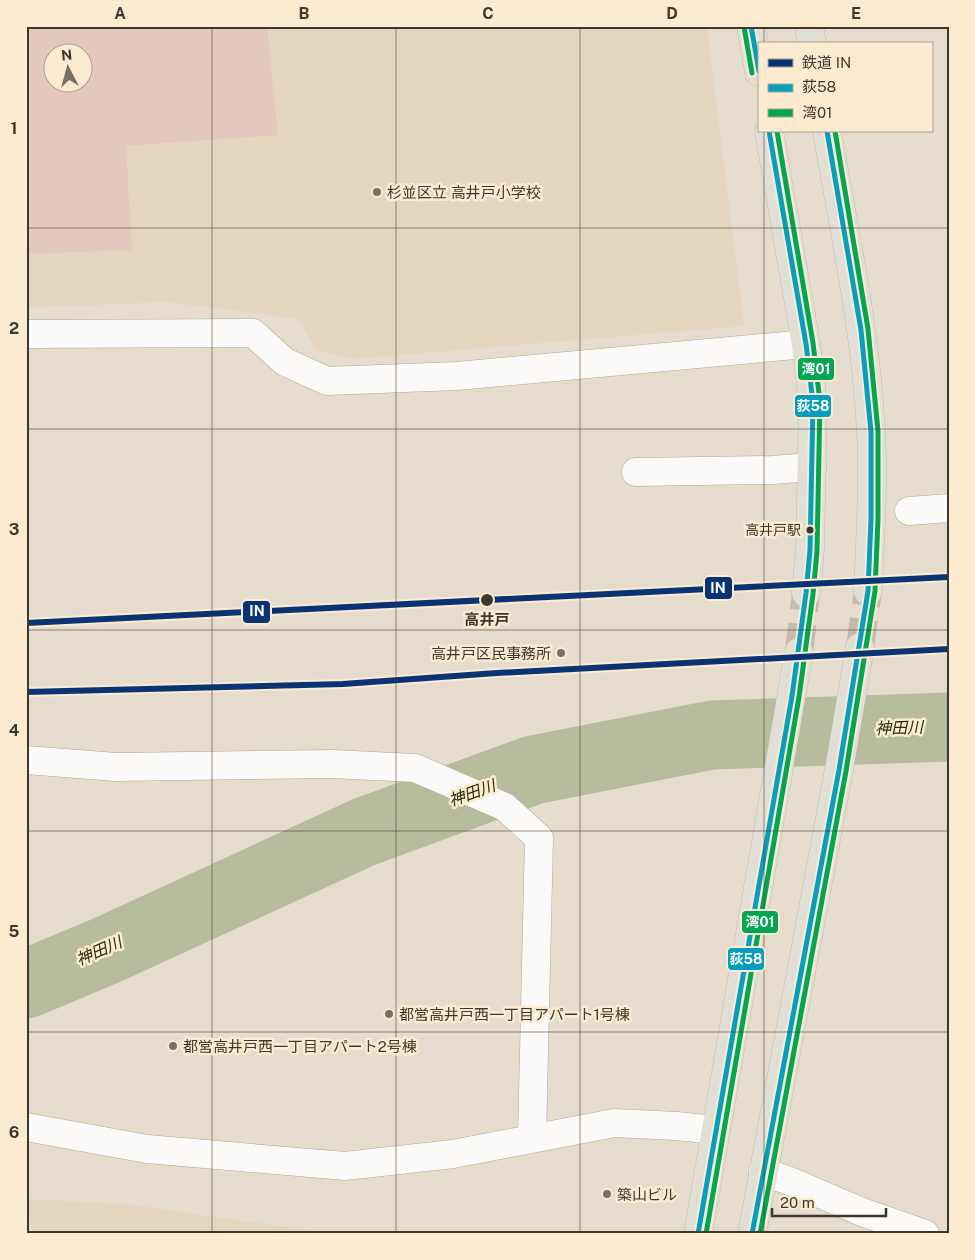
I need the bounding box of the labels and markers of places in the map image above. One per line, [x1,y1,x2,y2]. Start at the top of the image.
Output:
place label: 杉並区立 高井戸小学校 [387,184,541,201]
marker: 杉並区立 高井戸小学校 [371,186,383,198]
place label: 高井戸駅 [745,522,801,538]
marker: 高井戸駅 [805,525,815,535]
marker: 高井戸 [479,592,495,608]
place label: 高井戸 [464,611,510,628]
place label: 高井戸区民事務所 [431,645,551,662]
marker: 高井戸区民事務所 [555,647,567,659]
place label: 都営高井戸西一丁目アパート1号棟 [399,1006,630,1023]
marker: 都営高井戸西一丁目アパート1号棟 [383,1008,395,1020]
place label: 都営高井戸西一丁目アパート2号棟 [183,1038,417,1055]
marker: 都営高井戸西一丁目アパート2号棟 [167,1040,179,1052]
place label: 築山ビル [617,1186,677,1203]
marker: 築山ビル [601,1188,613,1200]

